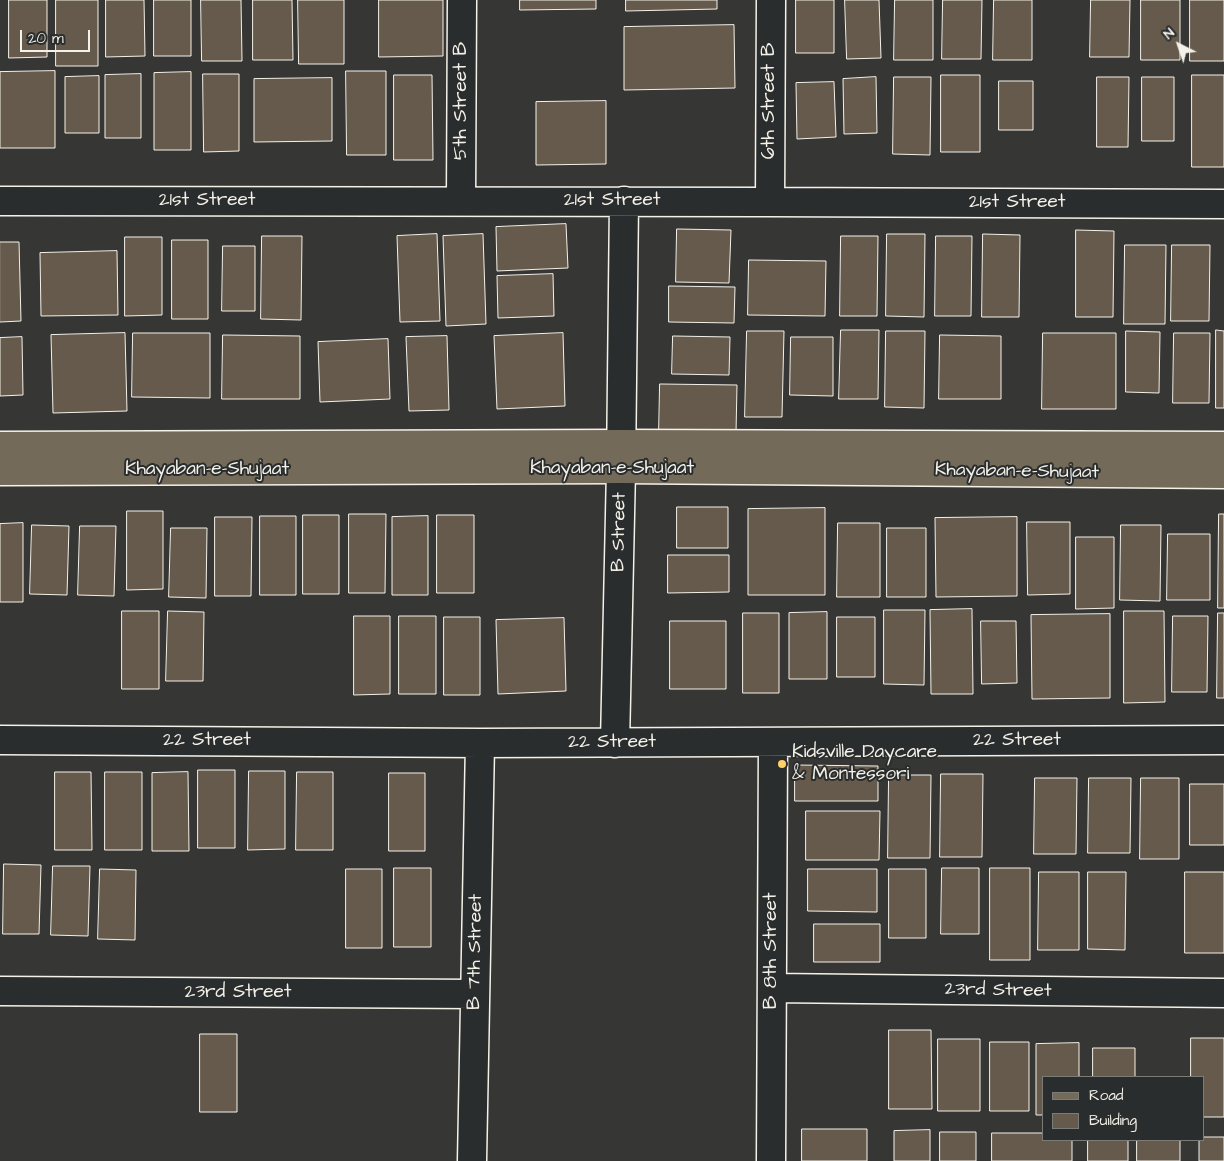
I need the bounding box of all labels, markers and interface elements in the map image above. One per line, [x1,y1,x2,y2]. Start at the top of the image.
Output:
scale bar [22,20,92,52]
north arrow [1154,20,1204,70]
text: N [1159,23,1179,44]
text: 20 m [28,28,64,49]
street label: 5th Street B [451,42,473,160]
street label: 6th Street B [759,43,781,159]
street label: 21st Street [159,190,255,212]
street label: 21st Street [564,190,660,212]
street label: 21st Street [969,192,1065,214]
street label: Khayaban-e-Shujaat [530,458,694,480]
street label: Khayaban-e-Shujaat [125,459,289,481]
street label: Khayaban-e-Shujaat [935,459,1099,485]
street label: B Street [608,492,632,572]
street label: 22 Street [163,730,251,752]
street label: 22 Street [973,730,1061,752]
street label: 22 Street [568,732,656,754]
place label: Kidsville Daycare & Montessori [792,742,937,786]
marker: Kidsville Daycare & Montessori [776,758,788,770]
street label: B 8th Street [761,893,783,1009]
street label: B 7th Street [464,894,488,1010]
street label: 23rd Street [944,979,1052,1003]
street label: 23rd Street [185,982,291,1004]
legend [1042,1076,1204,1141]
text: Road [1089,1085,1123,1106]
text: Building [1089,1110,1137,1131]

